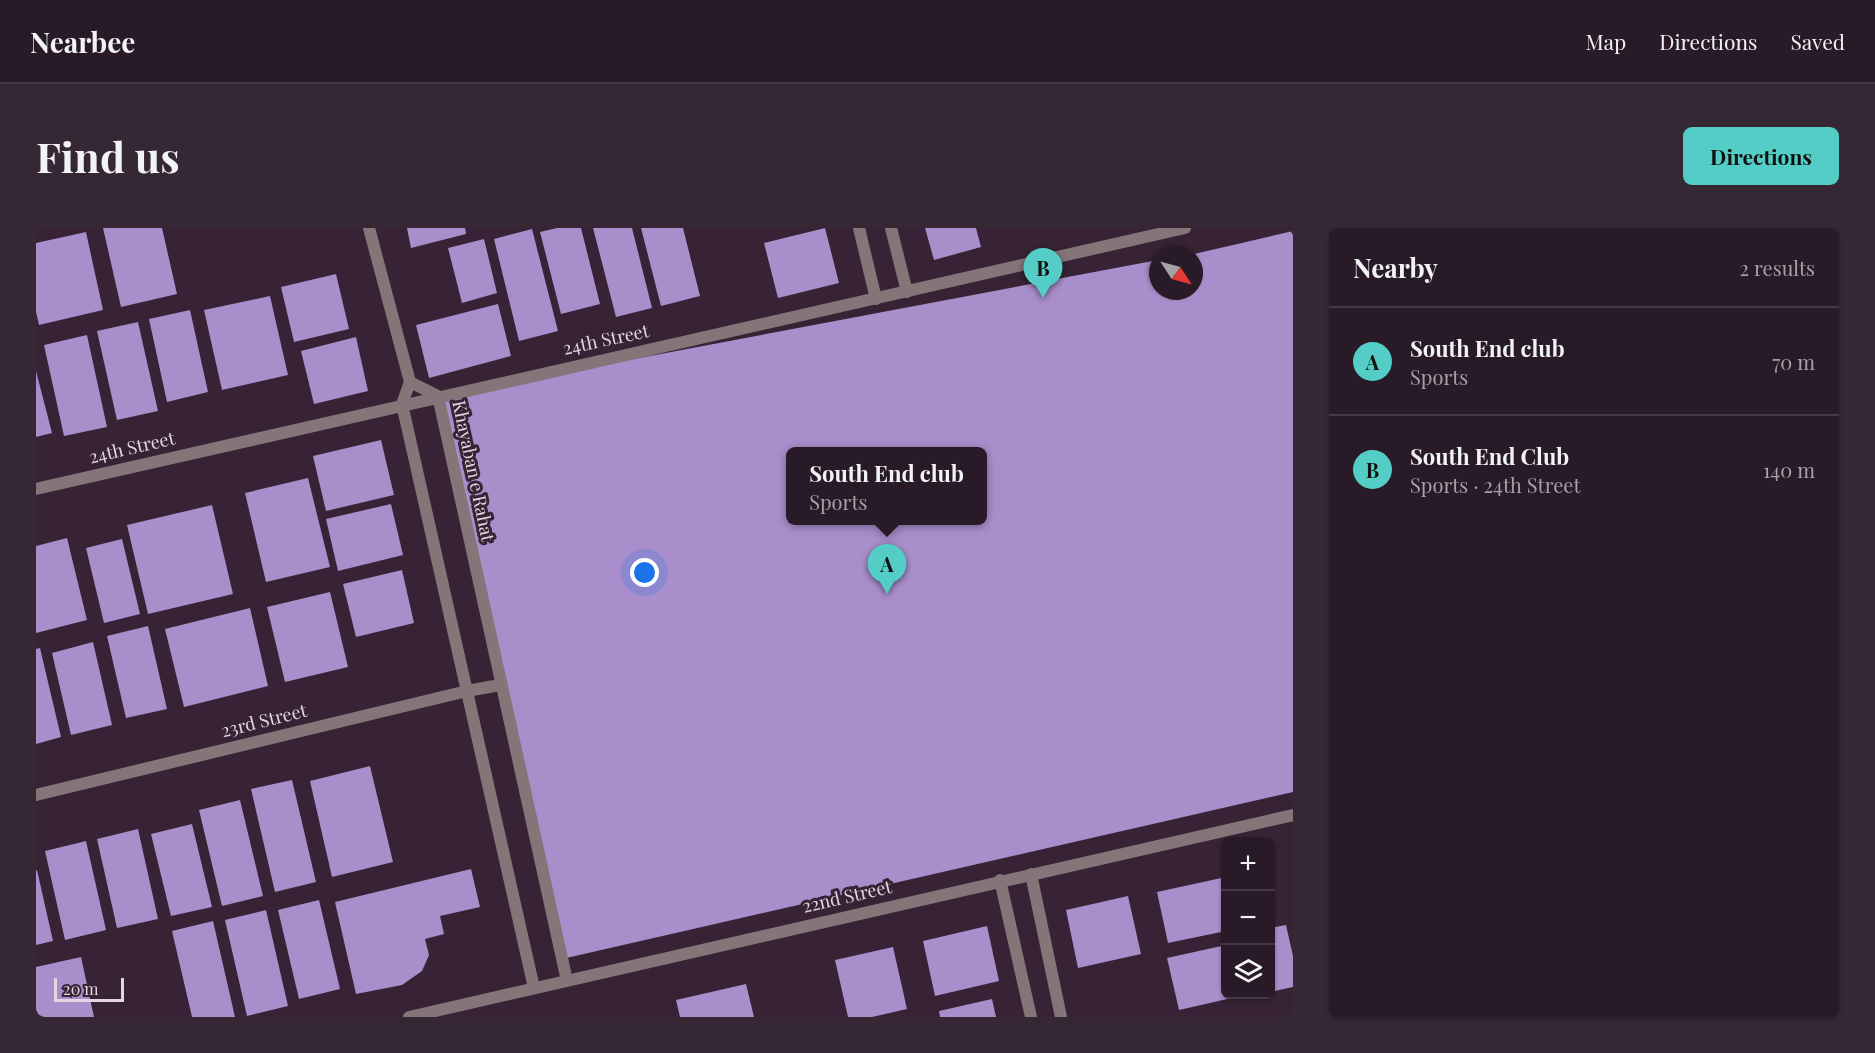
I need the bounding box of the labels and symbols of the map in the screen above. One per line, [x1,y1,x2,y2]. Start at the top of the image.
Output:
north arrow [1149,246,1203,300]
pin: B [1024,248,1062,298]
street label: 24th Street [561,318,652,360]
street label: Khayaban e Rahat [447,398,501,544]
street label: 24th Street [87,425,178,469]
pin: A [868,544,906,594]
your location [630,558,659,587]
street label: 23rd Street [218,698,310,742]
street label: 22nd Street [800,874,895,918]
scale bar [54,975,124,1002]

